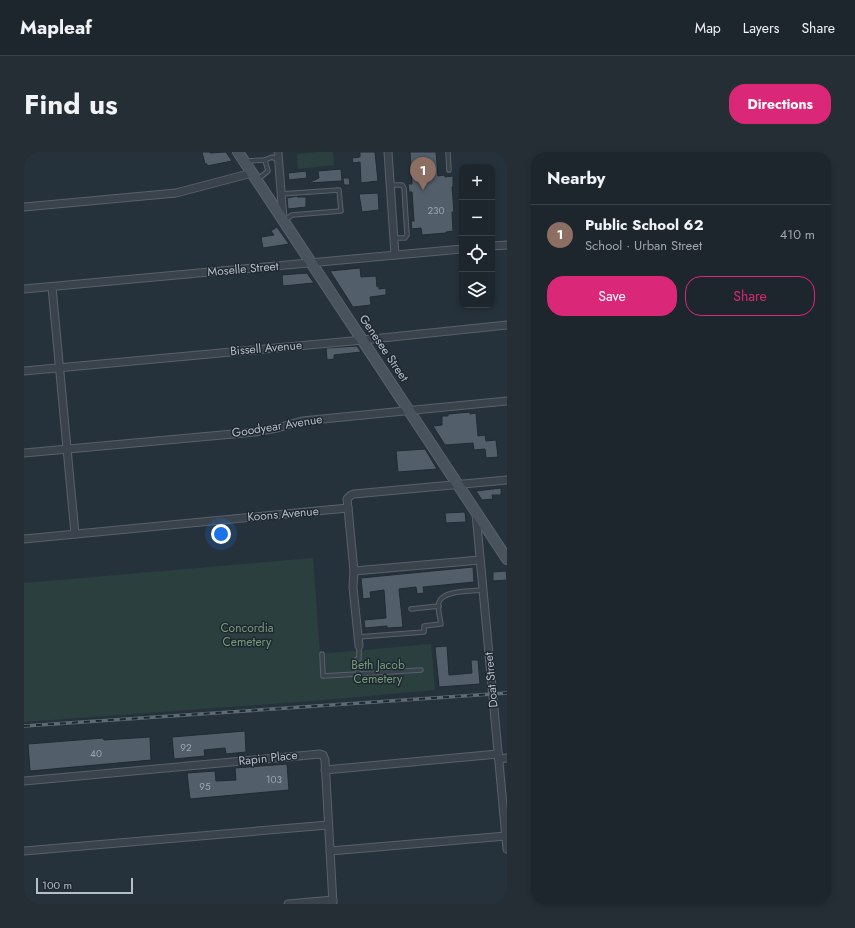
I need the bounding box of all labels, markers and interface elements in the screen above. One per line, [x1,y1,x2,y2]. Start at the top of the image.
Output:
text: Mapleaf [20,14,92,41]
text: Map [695,18,721,38]
text: Layers [743,18,779,38]
text: Share [801,18,835,38]
text: Find us [24,84,118,125]
button: Directions [729,84,831,124]
pin: 1 [410,157,436,190]
map controls [459,164,495,308]
button: + [459,164,495,200]
text: Nearby [547,166,605,190]
button: − [459,200,495,236]
house number: 230 [427,203,445,218]
text: Public School 62 [585,214,703,236]
text: 1 [557,225,563,244]
text: 410 m [780,225,815,244]
button: locate [459,236,495,272]
text: School · Urban Street [585,236,702,255]
street label: Moselle Street [207,257,279,281]
button: layers [459,272,495,308]
button: Save [547,276,677,316]
button: Share [685,276,815,316]
street label: Genesee Street [355,311,413,385]
street label: Bissell Avenue [229,336,303,360]
street label: Goodyear Avenue [230,410,324,442]
street label: Koons Avenue [247,502,319,526]
your location [211,524,231,544]
park label: Concordia Cemetery [220,619,274,651]
street label: Doat Street [480,651,502,708]
park label: Beth Jacob Cemetery [351,656,405,688]
house number: 92 [180,740,192,755]
house number: 40 [90,746,102,761]
street label: Rapin Place [238,746,298,770]
house number: 103 [266,772,283,787]
house number: 95 [199,779,211,794]
scale bar [36,876,133,895]
text: 100 m [42,877,72,893]

